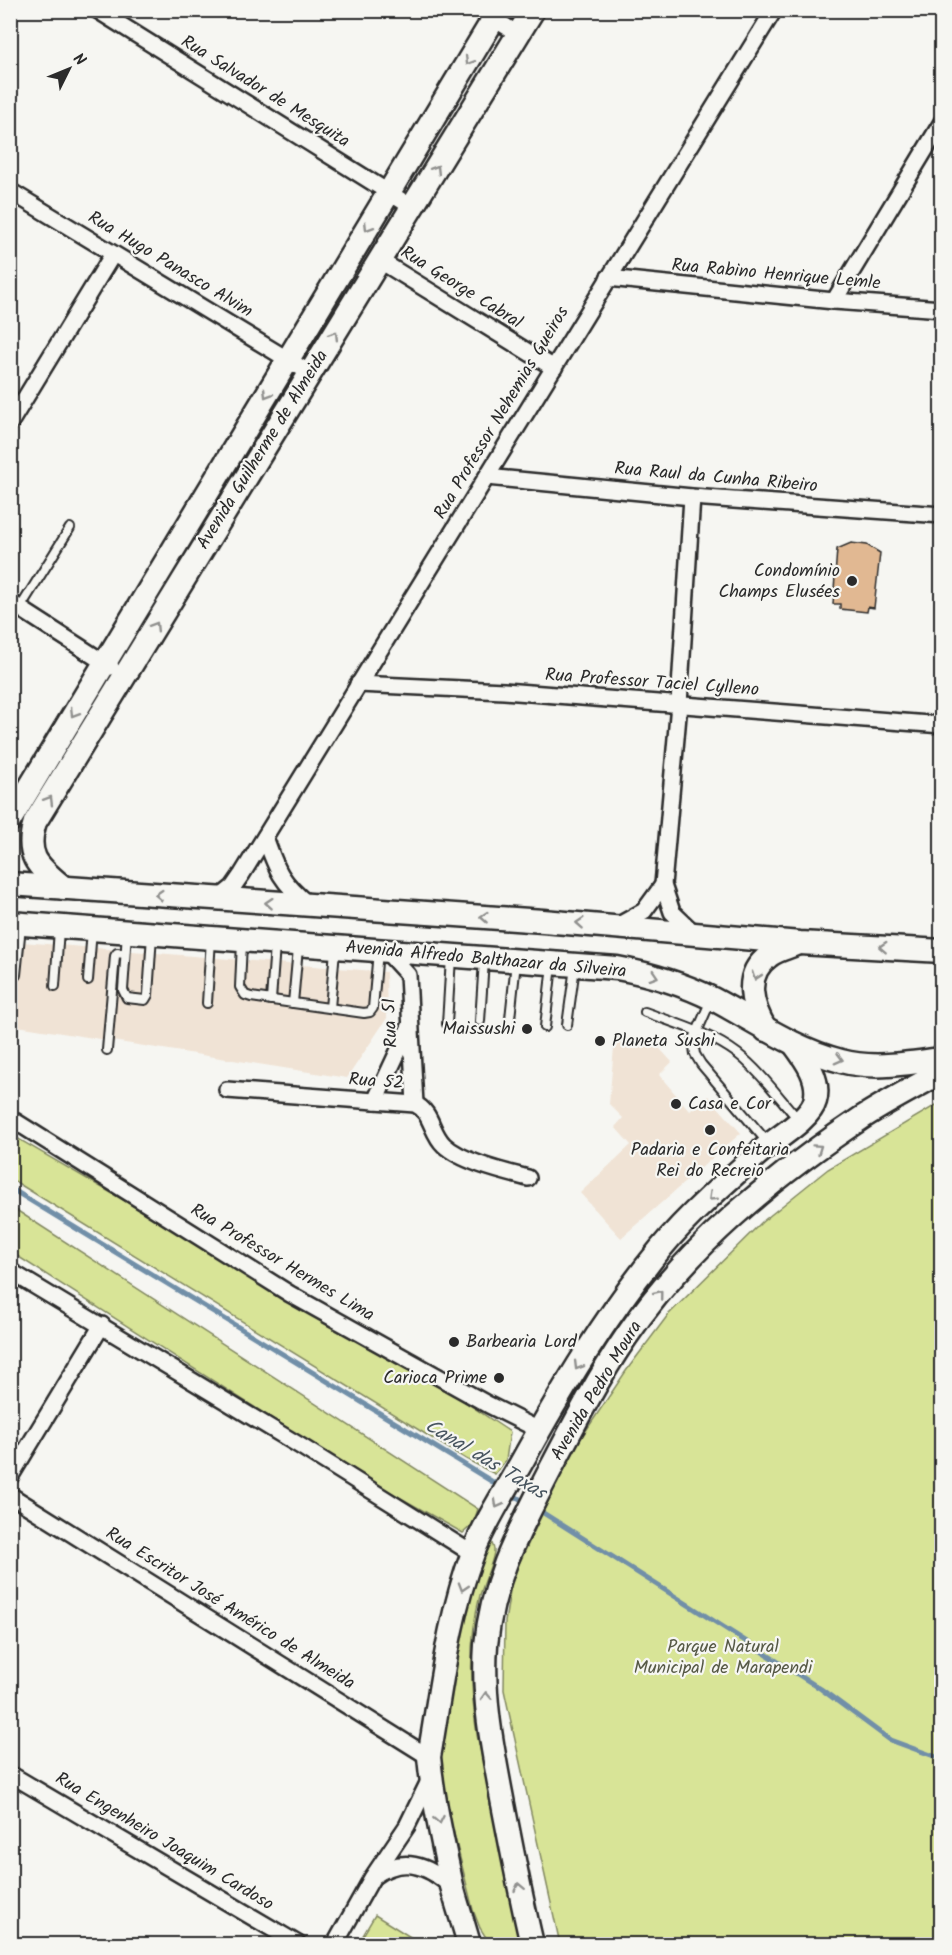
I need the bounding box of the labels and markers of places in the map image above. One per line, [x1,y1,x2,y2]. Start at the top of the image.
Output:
place label: Condomínio Champs Elusées [718,557,840,607]
marker: Condomínio Champs Elusées [845,574,859,588]
place label: Maissushi [442,1015,516,1044]
marker: Maissushi [520,1022,534,1036]
place label: Planeta Sushi [612,1027,715,1056]
marker: Planeta Sushi [593,1034,607,1048]
place label: Casa e Cor [688,1090,772,1119]
marker: Casa e Cor [669,1097,683,1111]
marker: Padaria e Confeitaria Rei do Recreio [703,1123,717,1137]
place label: Padaria e Confeitaria Rei do Recreio [631,1136,789,1186]
place label: Barbearia Lord [466,1328,578,1357]
marker: Barbearia Lord [447,1335,461,1349]
place label: Carioca Prime [383,1364,487,1393]
marker: Carioca Prime [492,1371,506,1385]

